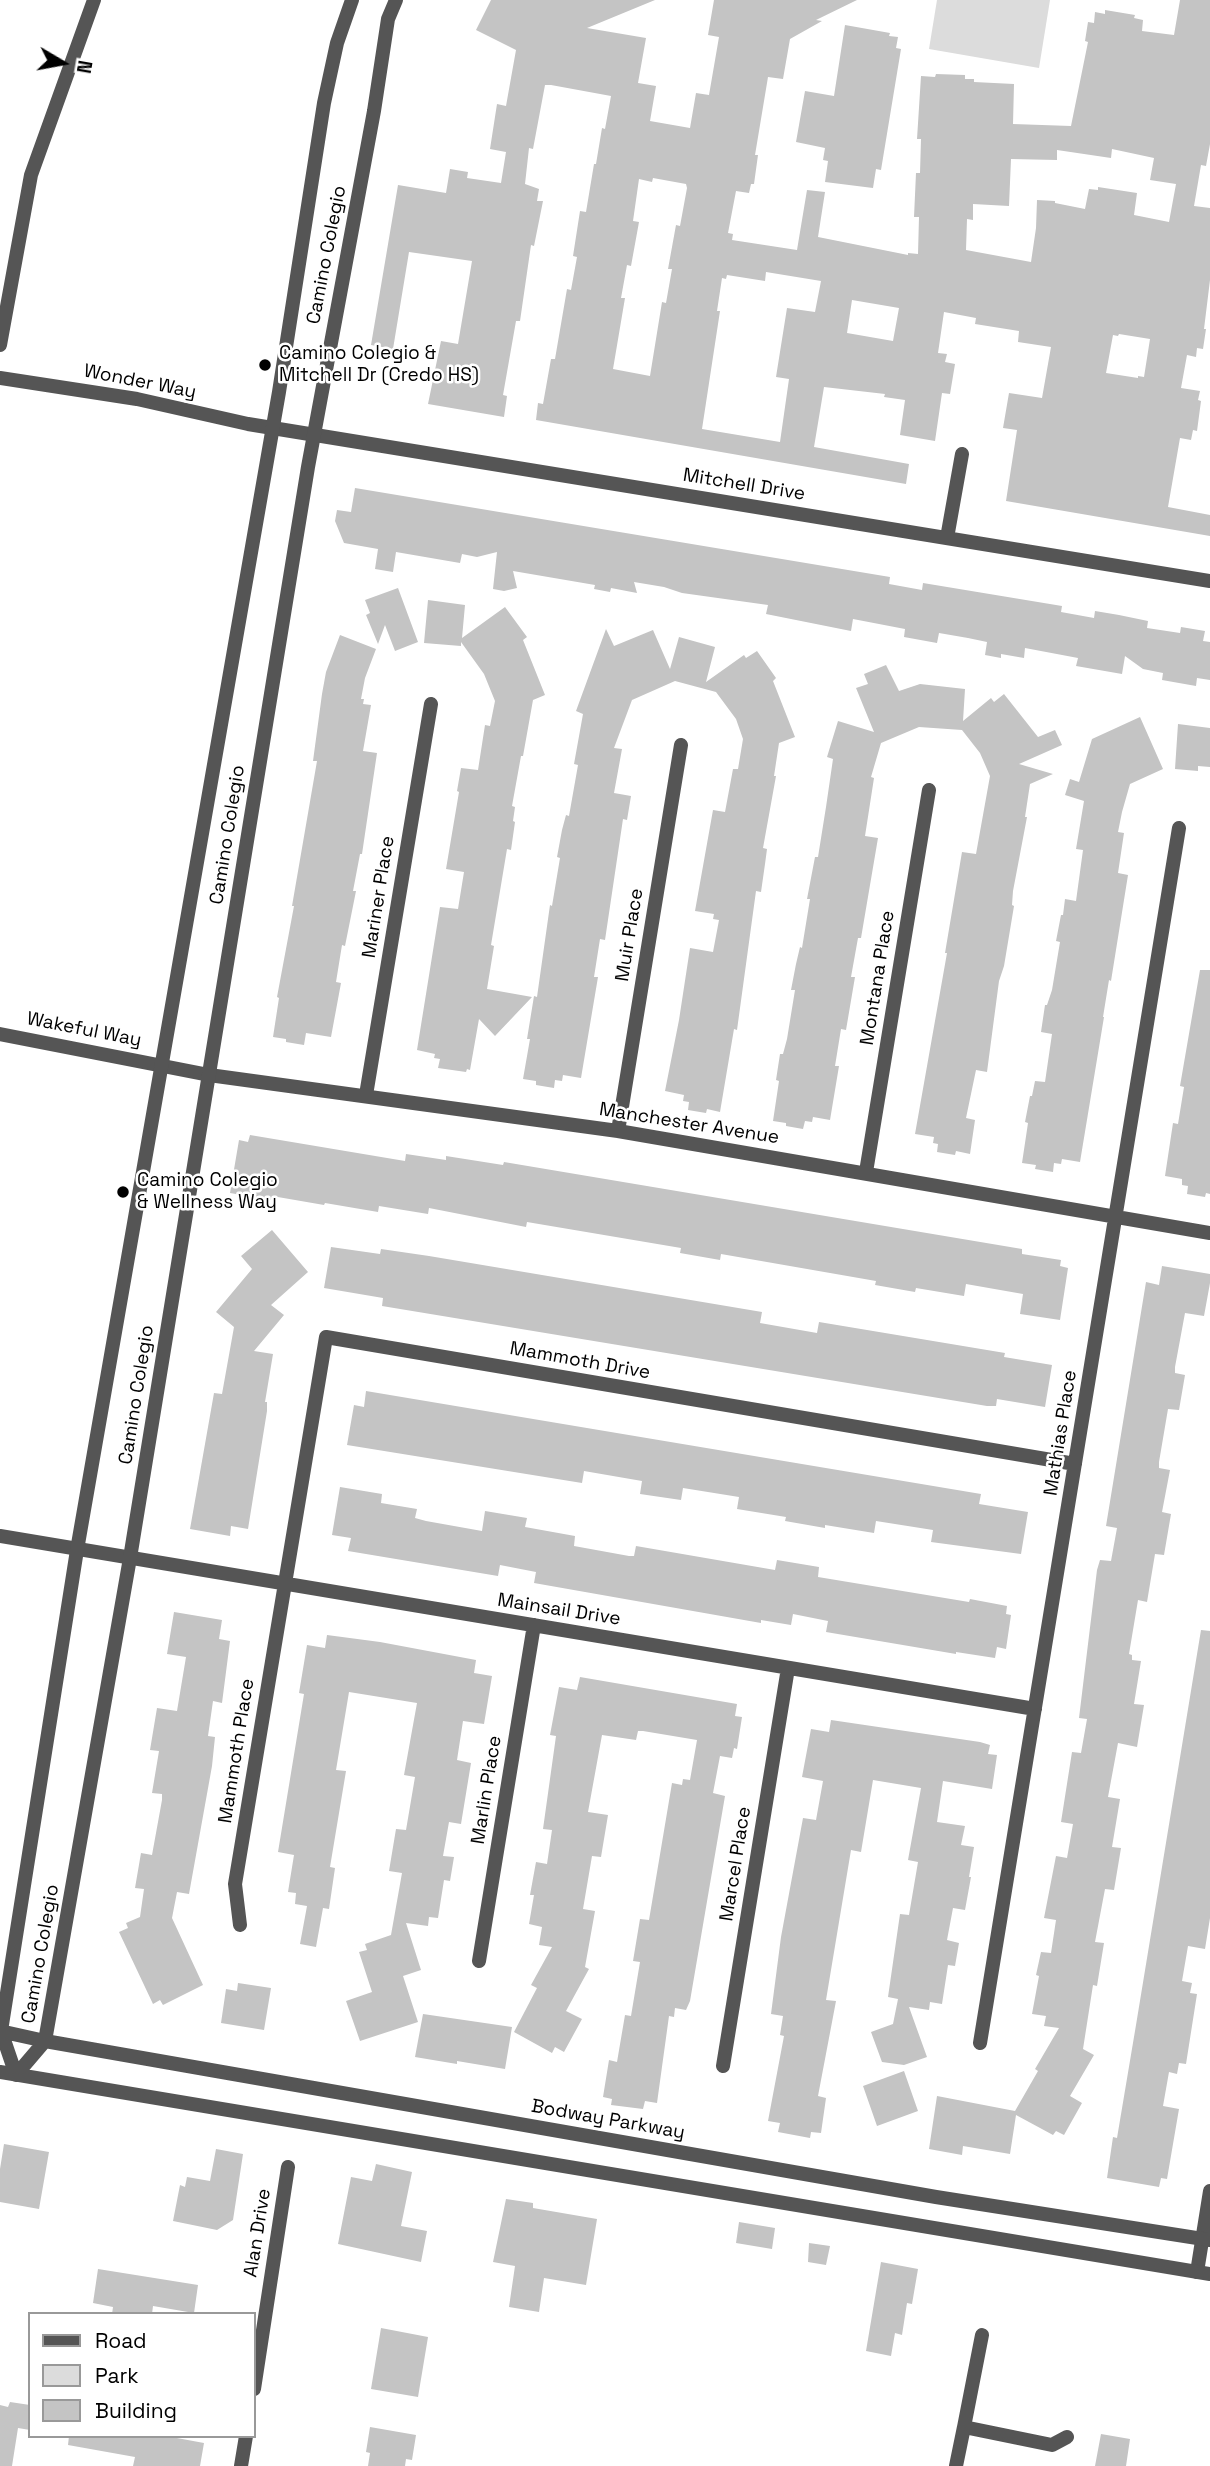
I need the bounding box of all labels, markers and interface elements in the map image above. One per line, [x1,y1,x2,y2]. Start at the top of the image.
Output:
north arrow [28,28,98,98]
text: N [71,58,98,75]
street label: Camino Colegio [302,184,352,326]
place label: Camino Colegio & Mitchell Dr (Credo HS) [279,343,479,387]
marker: Camino Colegio & Mitchell Dr (Credo HS) [257,357,273,373]
street label: Wonder Way [82,360,198,404]
street label: Mitchell Drive [681,464,807,506]
street label: Camino Colegio [206,764,250,906]
street label: Mariner Place [358,834,400,960]
street label: Muir Place [611,887,649,983]
street label: Montana Place [856,909,900,1047]
street label: Wakeful Way [25,1008,143,1052]
street label: Manchester Avenue [597,1099,781,1149]
place label: Camino Colegio & Wellness Way [137,1170,278,1214]
marker: Camino Colegio & Wellness Way [115,1184,131,1200]
street label: Camino Colegio [115,1324,159,1466]
street label: Mammoth Drive [508,1337,652,1385]
street label: Mathias Place [1040,1369,1082,1497]
street label: Mainsail Drive [496,1589,622,1631]
street label: Mammoth Place [214,1677,260,1825]
street label: Marlin Place [467,1734,507,1846]
street label: Marcel Place [716,1805,756,1923]
street label: Camino Colegio [18,1883,64,2025]
street label: Bodway Parkway [529,2095,687,2145]
street label: Alan Drive [240,2187,276,2279]
legend [28,2312,256,2438]
text: Road [95,2327,147,2354]
text: Park [95,2362,139,2389]
text: Building [95,2397,177,2424]

